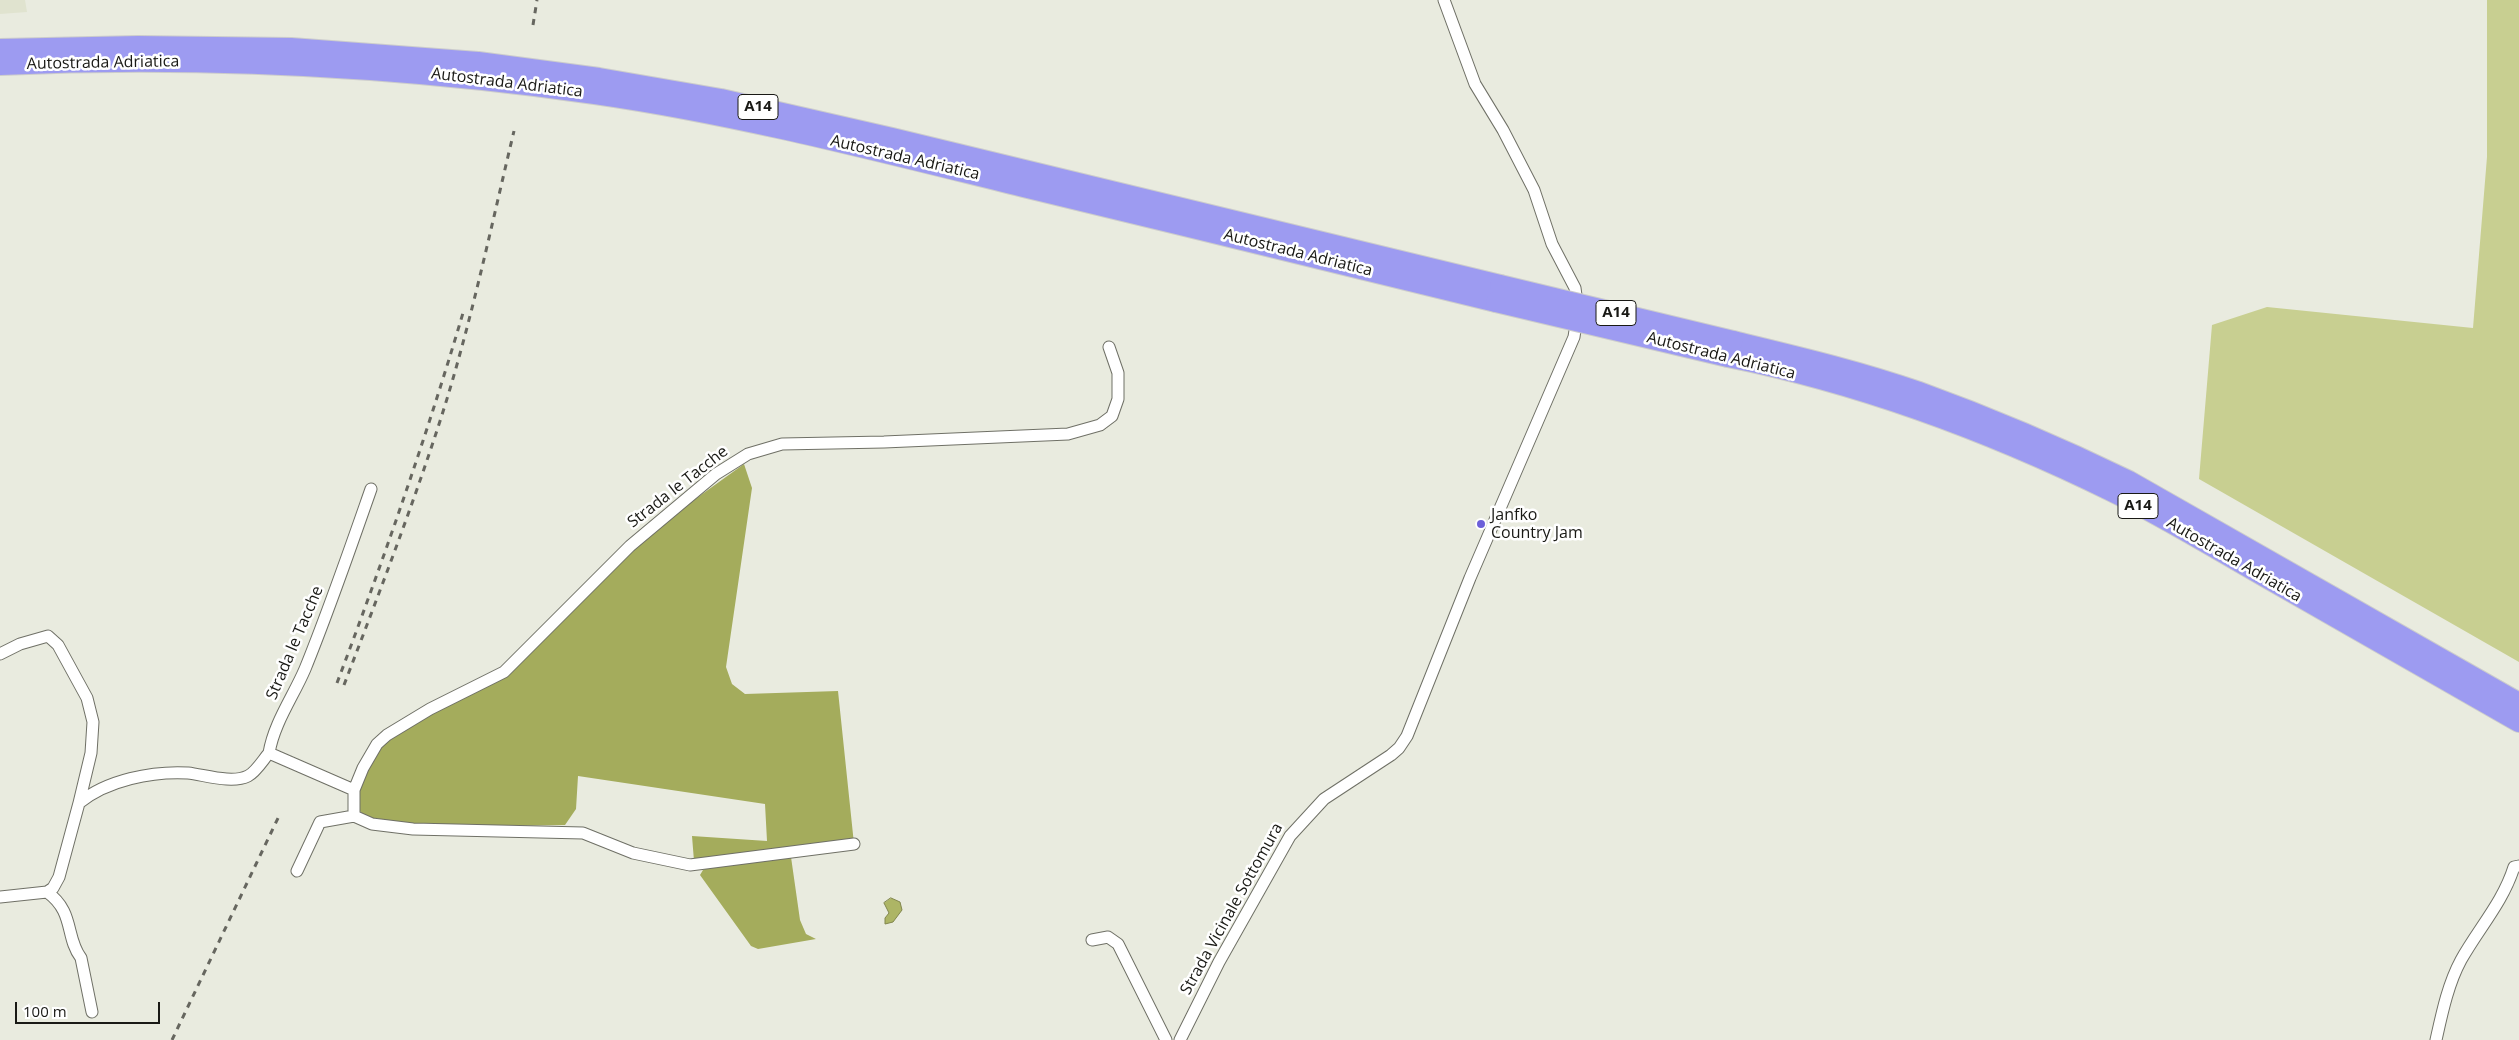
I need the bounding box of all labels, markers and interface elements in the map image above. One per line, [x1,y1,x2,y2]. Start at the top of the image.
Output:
street label: Autostrada Adriatica [27,52,179,74]
street label: Autostrada Adriatica [430,64,584,102]
road number: A14 [738,94,778,120]
street label: Autostrada Adriatica [829,131,981,185]
street label: Autostrada Adriatica [1222,225,1374,281]
road number: A14 [1596,300,1636,326]
street label: Autostrada Adriatica [1645,328,1797,384]
street label: Strada le Tacche [624,442,732,532]
road number: A14 [2118,494,2158,518]
place label: Janfko Country Jam [1491,505,1583,543]
street label: Autostrada Adriatica [2163,514,2305,606]
marker: Janfko Country Jam [1475,518,1487,530]
street label: Strada le Tacche [262,583,328,703]
street label: Strada Vicinale Sottomura [1177,820,1287,998]
scale bar [18,992,162,1024]
text: 100 m [23,1001,67,1021]

